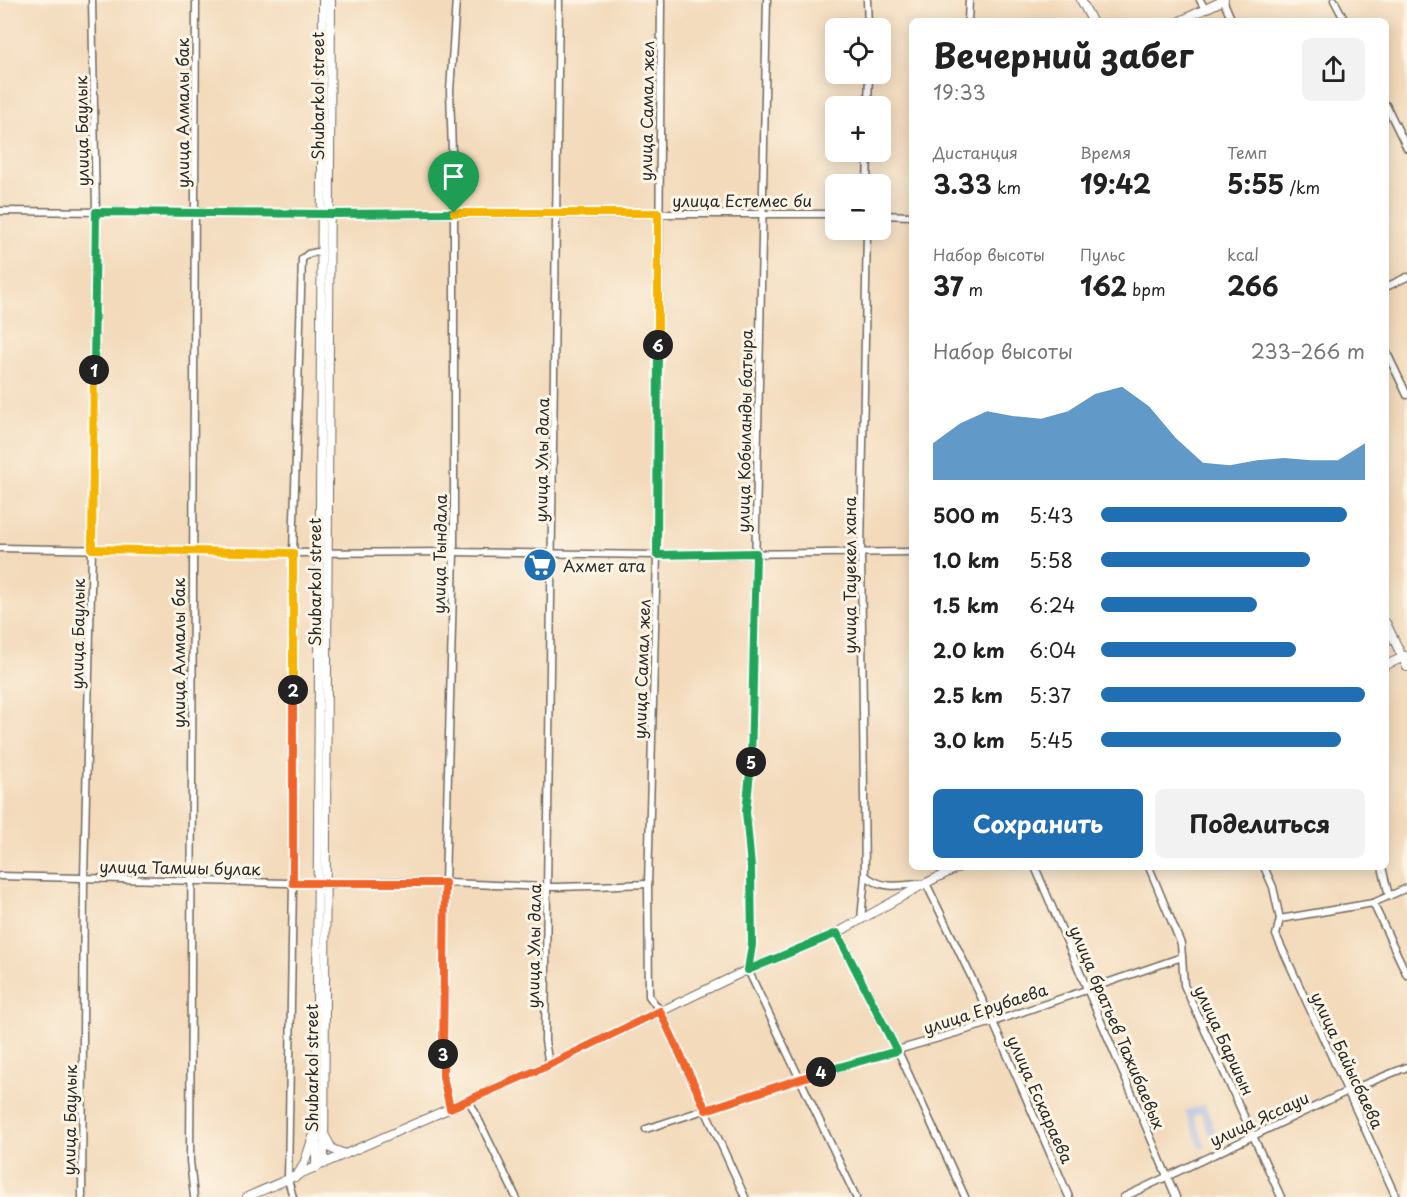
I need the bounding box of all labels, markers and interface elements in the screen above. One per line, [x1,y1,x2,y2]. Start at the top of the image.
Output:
map controls [825,18,891,240]
button: locate [825,18,891,84]
text: Вечерний забег [933,29,1193,79]
street label: Shubarkol street [305,31,329,160]
street label: улица Алмалы бак [170,38,194,188]
button: share [1302,38,1365,101]
street label: улица Самал жел [633,41,659,181]
street label: улица Баулык [68,75,94,187]
text: 19:33 [933,77,986,107]
button: + [825,96,891,162]
text: Дистанция [933,140,1018,164]
text: Время [1080,140,1131,164]
text: Темп [1227,140,1267,164]
pin [428,151,479,213]
icon: arrive [437,160,470,193]
text: 3.33 [933,164,992,203]
text: 19:42 [1080,164,1151,203]
text: 5:55 [1227,164,1284,203]
button: − [825,174,891,240]
text: km [992,175,1021,199]
text: /km [1284,175,1320,199]
street label: улица Естемес би [672,188,812,212]
text: Набор высоты [933,242,1045,266]
text: Пульс [1080,242,1125,266]
text: kcal [1227,242,1259,266]
text: 37 [933,266,963,305]
text: 162 [1080,266,1127,305]
text: 266 [1227,266,1279,305]
text: m [963,277,983,301]
text: bpm [1127,277,1165,301]
street label: улица Кобыланды батыра [730,329,758,533]
pin: 6 [643,330,673,360]
text: 6 [652,333,664,357]
text: Набор высоты [933,336,1073,366]
text: 233–266 m [1251,336,1365,366]
pin: 1 [79,355,109,385]
text: 1 [90,358,98,382]
street label: улица Улы дала [528,397,554,523]
street label: улица Тындала [426,494,452,614]
street label: улица Тауекел хана [837,496,861,654]
text: 500 m [933,500,1000,530]
text: 5:43 [1029,500,1073,530]
street label: Shubarkol street [302,517,326,646]
text: 1.0 km [933,545,1000,575]
text: 5:58 [1029,545,1073,575]
supermarket icon: Ахмет ата [522,547,558,583]
place label: Ахмет ата [563,553,646,577]
street label: улица Баулык [64,578,90,690]
street label: улица Алмалы бак [166,578,190,728]
text: 1.5 km [933,590,999,620]
text: 6:24 [1029,590,1076,620]
street label: улица Самал жел [627,599,655,739]
text: 2.0 km [933,635,1005,665]
text: 6:04 [1029,635,1077,665]
pin: 2 [278,675,308,705]
text: 2 [287,678,299,702]
text: 2.5 km [933,680,1003,710]
text: 5:37 [1029,680,1071,710]
text: 3.0 km [933,725,1005,755]
text: 5:45 [1029,725,1073,755]
pin: 5 [736,747,766,777]
text: 5 [746,750,756,774]
button: Сохранить [933,789,1143,858]
button: Поделиться [1155,789,1365,858]
street label: улица Тамшы булак [99,854,261,880]
street label: улица Улы дала [520,883,546,1009]
street label: улица братьев Тажибаевых [1064,922,1172,1132]
street label: улица Ерубаева [920,977,1050,1039]
street label: улица Баршын [1189,981,1261,1099]
street label: улица Байысбаева [1306,988,1390,1132]
street label: Shubarkol street [299,1003,323,1132]
street label: улица Ескараева [1002,1031,1080,1167]
pin: 3 [428,1039,458,1069]
text: 3 [438,1042,448,1066]
pin: 4 [806,1057,836,1087]
text: 4 [816,1060,826,1084]
street label: улица Баулык [56,1064,82,1176]
street label: улица Яссауи [1205,1084,1313,1152]

